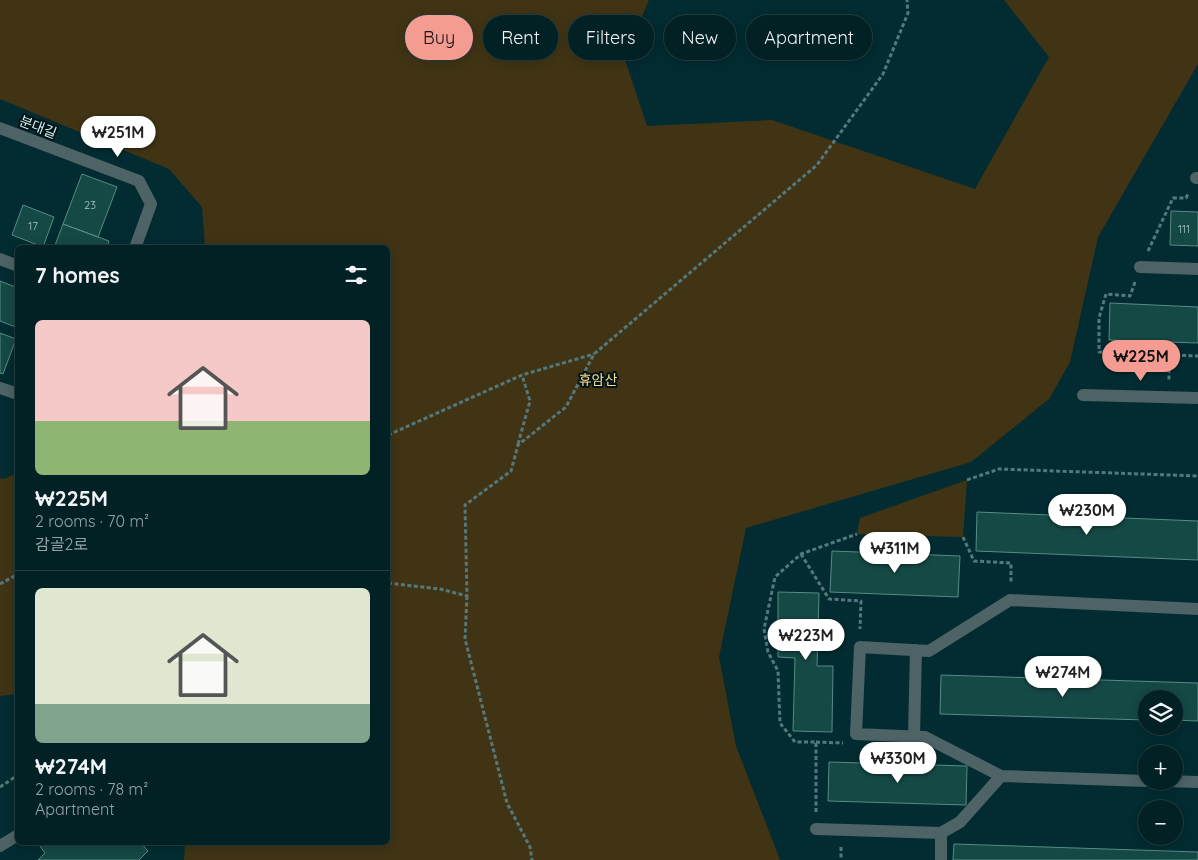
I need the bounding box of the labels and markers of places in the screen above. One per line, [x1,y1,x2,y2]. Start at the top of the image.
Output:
pin: ₩251M [83,116,153,158]
pin: ₩225M [1106,340,1176,382]
pin: ₩230M [1052,494,1122,536]
pin: ₩311M [860,532,930,574]
pin: ₩223M [771,618,841,661]
pin: ₩274M [1028,656,1098,698]
pin: ₩330M [863,742,933,784]

